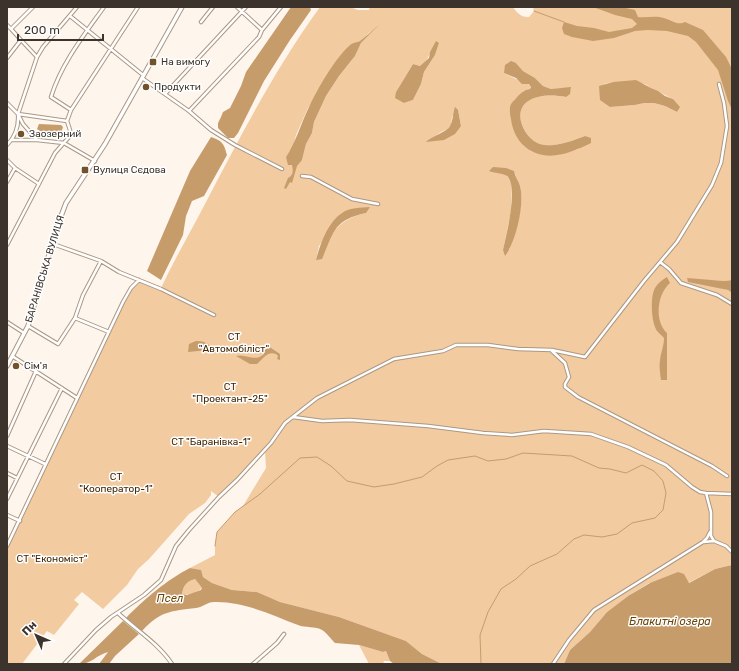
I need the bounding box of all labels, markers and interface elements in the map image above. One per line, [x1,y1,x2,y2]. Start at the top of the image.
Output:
scale bar [18,16,103,42]
text: 200 m [24,23,60,37]
place label: На вимогу [161,56,211,68]
marker: На вимогу [148,57,158,67]
place label: Продукти [154,81,201,93]
marker: Продукти [141,82,151,92]
place label: Заозерний [29,128,81,140]
marker: Заозерний [16,129,26,139]
place label: Вулиця Сєдова [93,164,166,176]
marker: Вулиця Сєдова [80,165,90,175]
street label: БАРАНІВСЬКА ВУЛИЦЯ [23,214,67,324]
park label: СТ "Автомобіліст" [199,331,269,355]
place label: Сім'я [24,360,47,372]
marker: Сім'я [11,361,21,371]
park label: СТ "Проектант-25" [192,381,268,405]
park label: СТ "Баранівка-1" [171,436,251,448]
park label: СТ "Кооператор-1" [79,471,153,495]
park label: СТ "Економіст" [16,553,88,565]
water label: Псел [157,592,184,605]
north arrow [16,615,56,655]
water label: Блакитні озера [629,615,711,628]
text: Пн [19,618,39,638]

